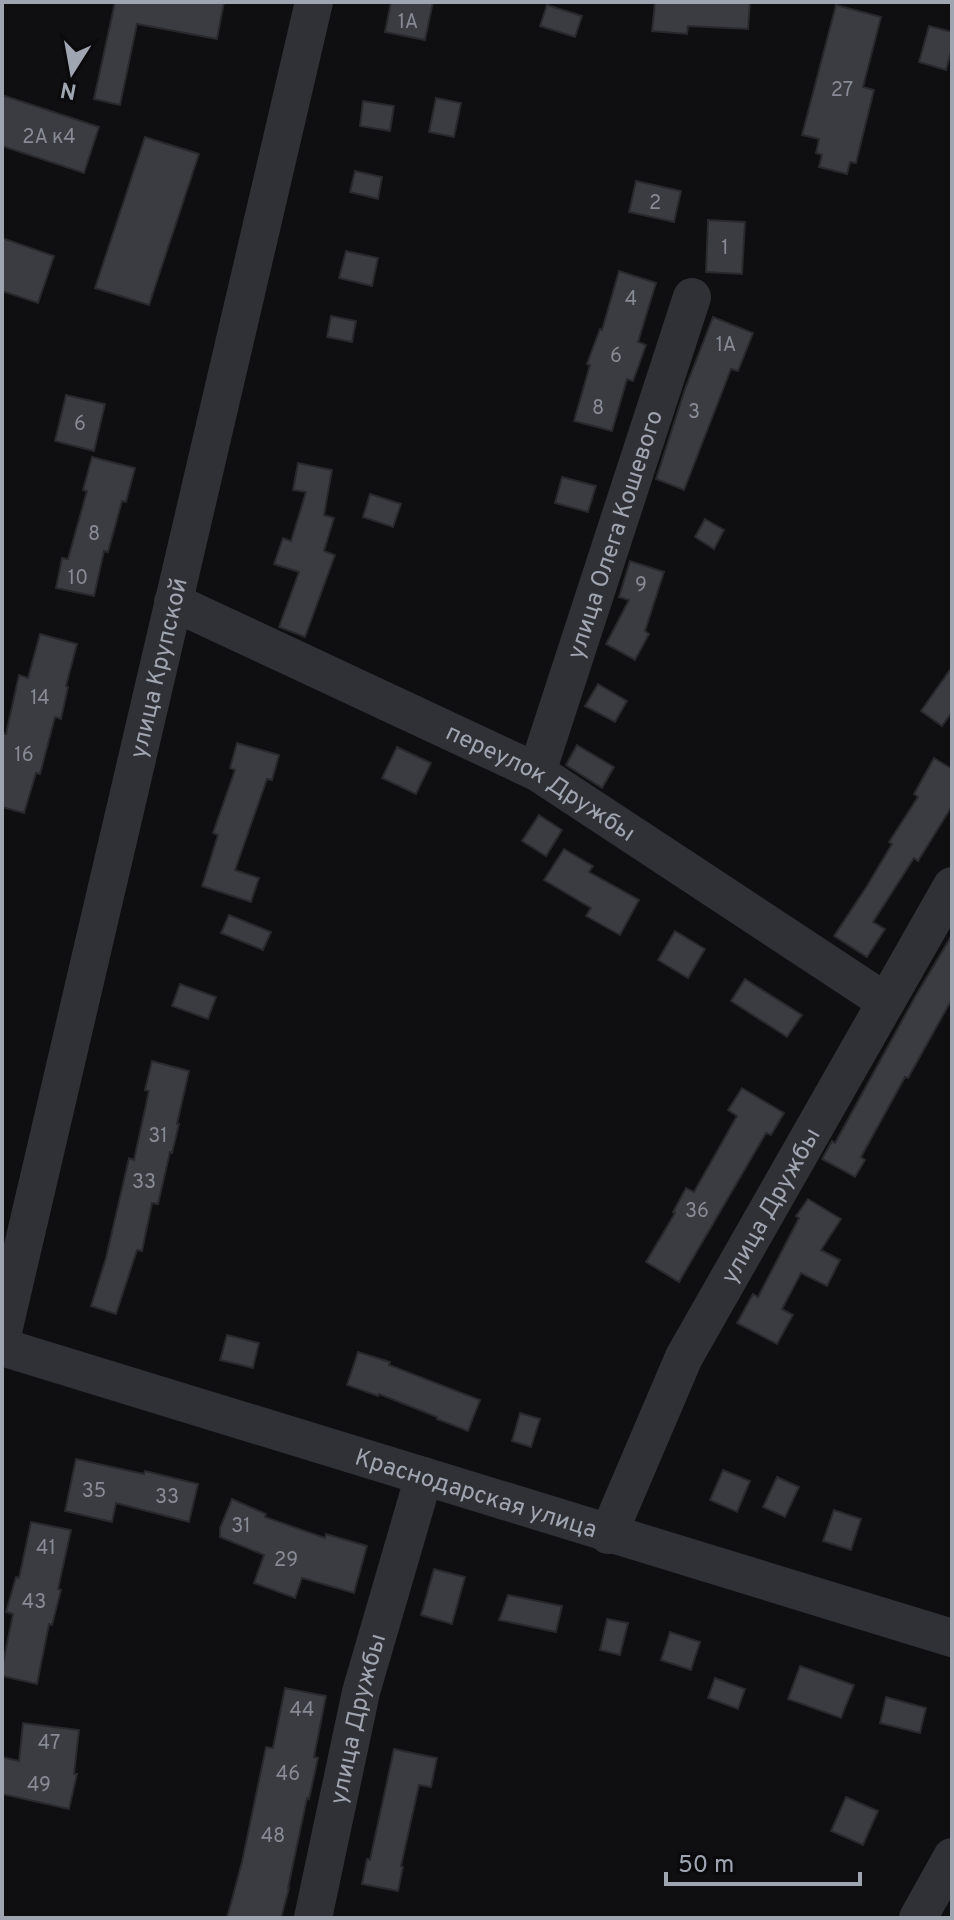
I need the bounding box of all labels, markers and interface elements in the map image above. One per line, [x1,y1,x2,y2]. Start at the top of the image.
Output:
house number: 1А [398,10,418,36]
north arrow [32,32,112,112]
text: N [58,74,79,104]
house number: 27 [831,78,853,104]
house number: 2А к4 [22,125,76,151]
house number: 2 [649,191,661,217]
house number: 1 [721,236,729,262]
house number: 4 [625,287,637,313]
house number: 1А [716,333,736,359]
house number: 6 [610,344,622,370]
house number: 8 [592,396,604,422]
house number: 3 [688,400,700,426]
street label: улица Олега Кошевого [562,407,671,663]
house number: 6 [74,412,86,438]
house number: 8 [88,522,100,548]
house number: 10 [68,566,88,592]
house number: 9 [635,573,647,599]
street label: улица Крупской [125,575,196,762]
house number: 14 [30,686,50,712]
street label: переулок Дружбы [441,719,640,850]
house number: 16 [14,743,34,769]
street label: улица Дружбы [716,1123,828,1290]
house number: 31 [148,1124,168,1150]
house number: 33 [132,1170,156,1196]
house number: 36 [685,1199,709,1225]
street label: Краснодарская улица [351,1443,600,1546]
house number: 35 [82,1479,106,1505]
house number: 33 [155,1485,179,1511]
house number: 31 [231,1514,251,1540]
house number: 41 [36,1536,56,1562]
house number: 29 [274,1548,298,1574]
house number: 43 [22,1590,46,1616]
street label: улица Дружбы [325,1631,394,1807]
house number: 44 [290,1698,314,1724]
house number: 47 [38,1731,60,1757]
house number: 46 [276,1762,300,1788]
house number: 49 [27,1773,51,1799]
house number: 48 [261,1824,285,1850]
scale bar [666,1836,860,1886]
text: 50 m [678,1851,734,1881]

